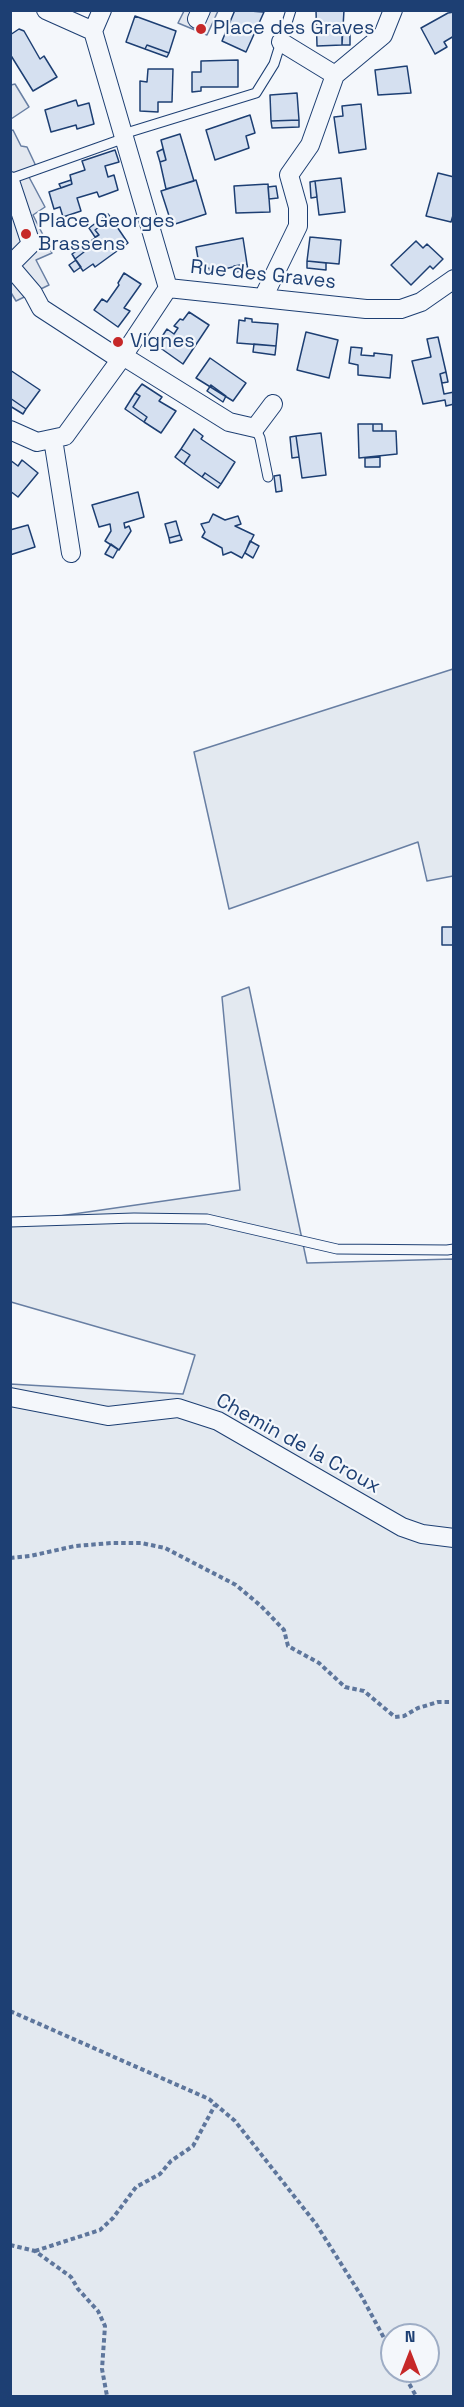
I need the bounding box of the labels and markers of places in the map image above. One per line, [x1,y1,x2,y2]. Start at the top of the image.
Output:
place label: Place des Graves [213,17,375,41]
marker: Place des Graves [194,22,208,36]
place label: Place Georges Brassens [38,210,175,257]
marker: Place Georges Brassens [19,227,33,241]
place label: Vignes [130,330,195,354]
marker: Vignes [111,335,125,349]

